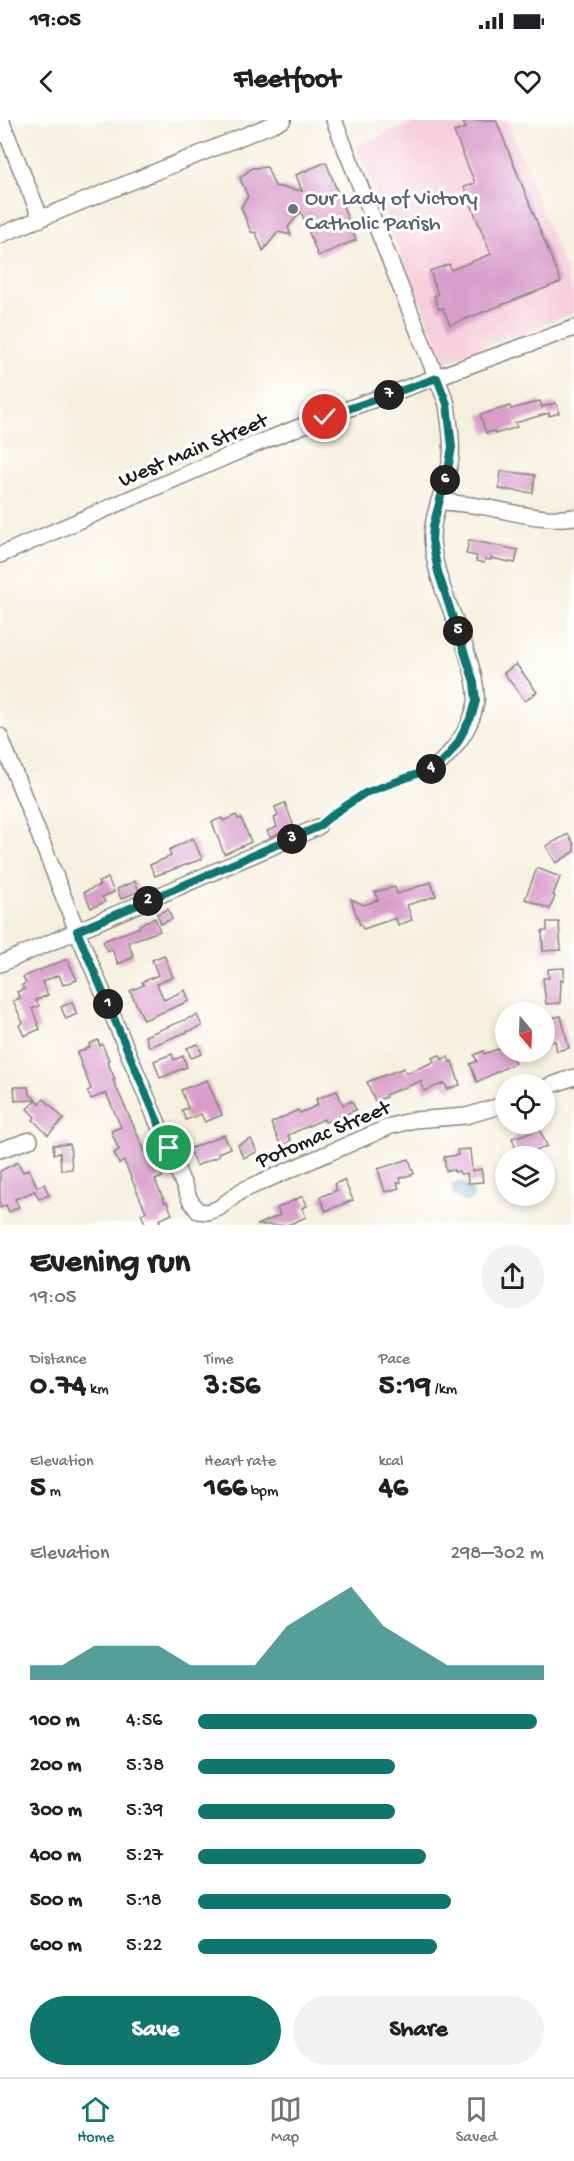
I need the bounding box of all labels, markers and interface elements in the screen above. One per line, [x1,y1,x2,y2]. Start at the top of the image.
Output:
text: 19:05 [30,8,81,34]
icon: back [30,65,63,98]
text: Fleetfoot [234,65,340,97]
icon: heart [511,65,544,98]
place label: Our Lady of Victory Catholic Parish [305,187,478,238]
marker: Our Lady of Victory Catholic Parish [286,202,300,216]
pin: 7 [374,380,404,410]
text: 7 [385,385,393,404]
pin [299,391,350,442]
icon: check [308,400,341,433]
street label: West Main Street [115,408,274,495]
pin: 6 [430,465,460,495]
text: 6 [441,470,449,489]
pin: 5 [443,616,473,646]
text: 5 [454,621,462,640]
pin: 4 [416,754,446,784]
text: 4 [427,759,435,778]
pin: 3 [277,824,307,854]
text: 3 [288,829,296,848]
pin: 2 [133,886,163,916]
text: 2 [144,891,152,910]
pin: 1 [93,989,123,1019]
text: 1 [105,994,111,1013]
north arrow [495,1002,555,1062]
map controls [495,1002,555,1206]
button: locate [495,1074,555,1134]
street label: Potomac Street [252,1095,396,1176]
pin [143,1122,194,1173]
icon: arrive [152,1131,185,1164]
button: layers [495,1146,555,1206]
text: Evening run [30,1245,190,1283]
button: share [481,1245,544,1308]
text: 19:05 [30,1287,76,1310]
text: Distance [30,1351,87,1370]
text: Time [204,1351,234,1370]
text: Pace [379,1351,410,1370]
text: 0.74 [30,1370,86,1405]
text: 3:56 [204,1370,260,1405]
text: 5:19 [379,1370,431,1405]
text: km [86,1381,109,1400]
text: /km [431,1381,457,1400]
text: Elevation [30,1453,94,1472]
text: Heart rate [204,1453,276,1472]
text: kcal [379,1453,404,1472]
text: 5 [30,1472,46,1507]
text: 166 [204,1472,247,1507]
text: 46 [379,1472,408,1507]
text: m [46,1483,61,1502]
text: bpm [247,1483,278,1502]
text: Elevation [30,1543,110,1566]
text: 298–302 m [450,1543,544,1566]
text: 100 m [30,1710,80,1733]
text: 4:56 [126,1710,162,1733]
text: 200 m [30,1755,81,1778]
text: 5:38 [126,1755,164,1778]
text: 300 m [30,1800,82,1823]
text: 5:39 [126,1800,163,1823]
text: 400 m [30,1845,81,1868]
text: 5:27 [126,1845,163,1868]
text: 500 m [30,1890,82,1913]
text: 5:18 [126,1890,162,1913]
text: 600 m [30,1935,82,1958]
text: 5:22 [126,1935,162,1958]
button: Save [30,1996,281,2065]
button: Share [293,1996,544,2065]
tab: Home [77,2093,114,2148]
tab: Map [269,2093,302,2148]
tab: Saved [456,2093,497,2148]

